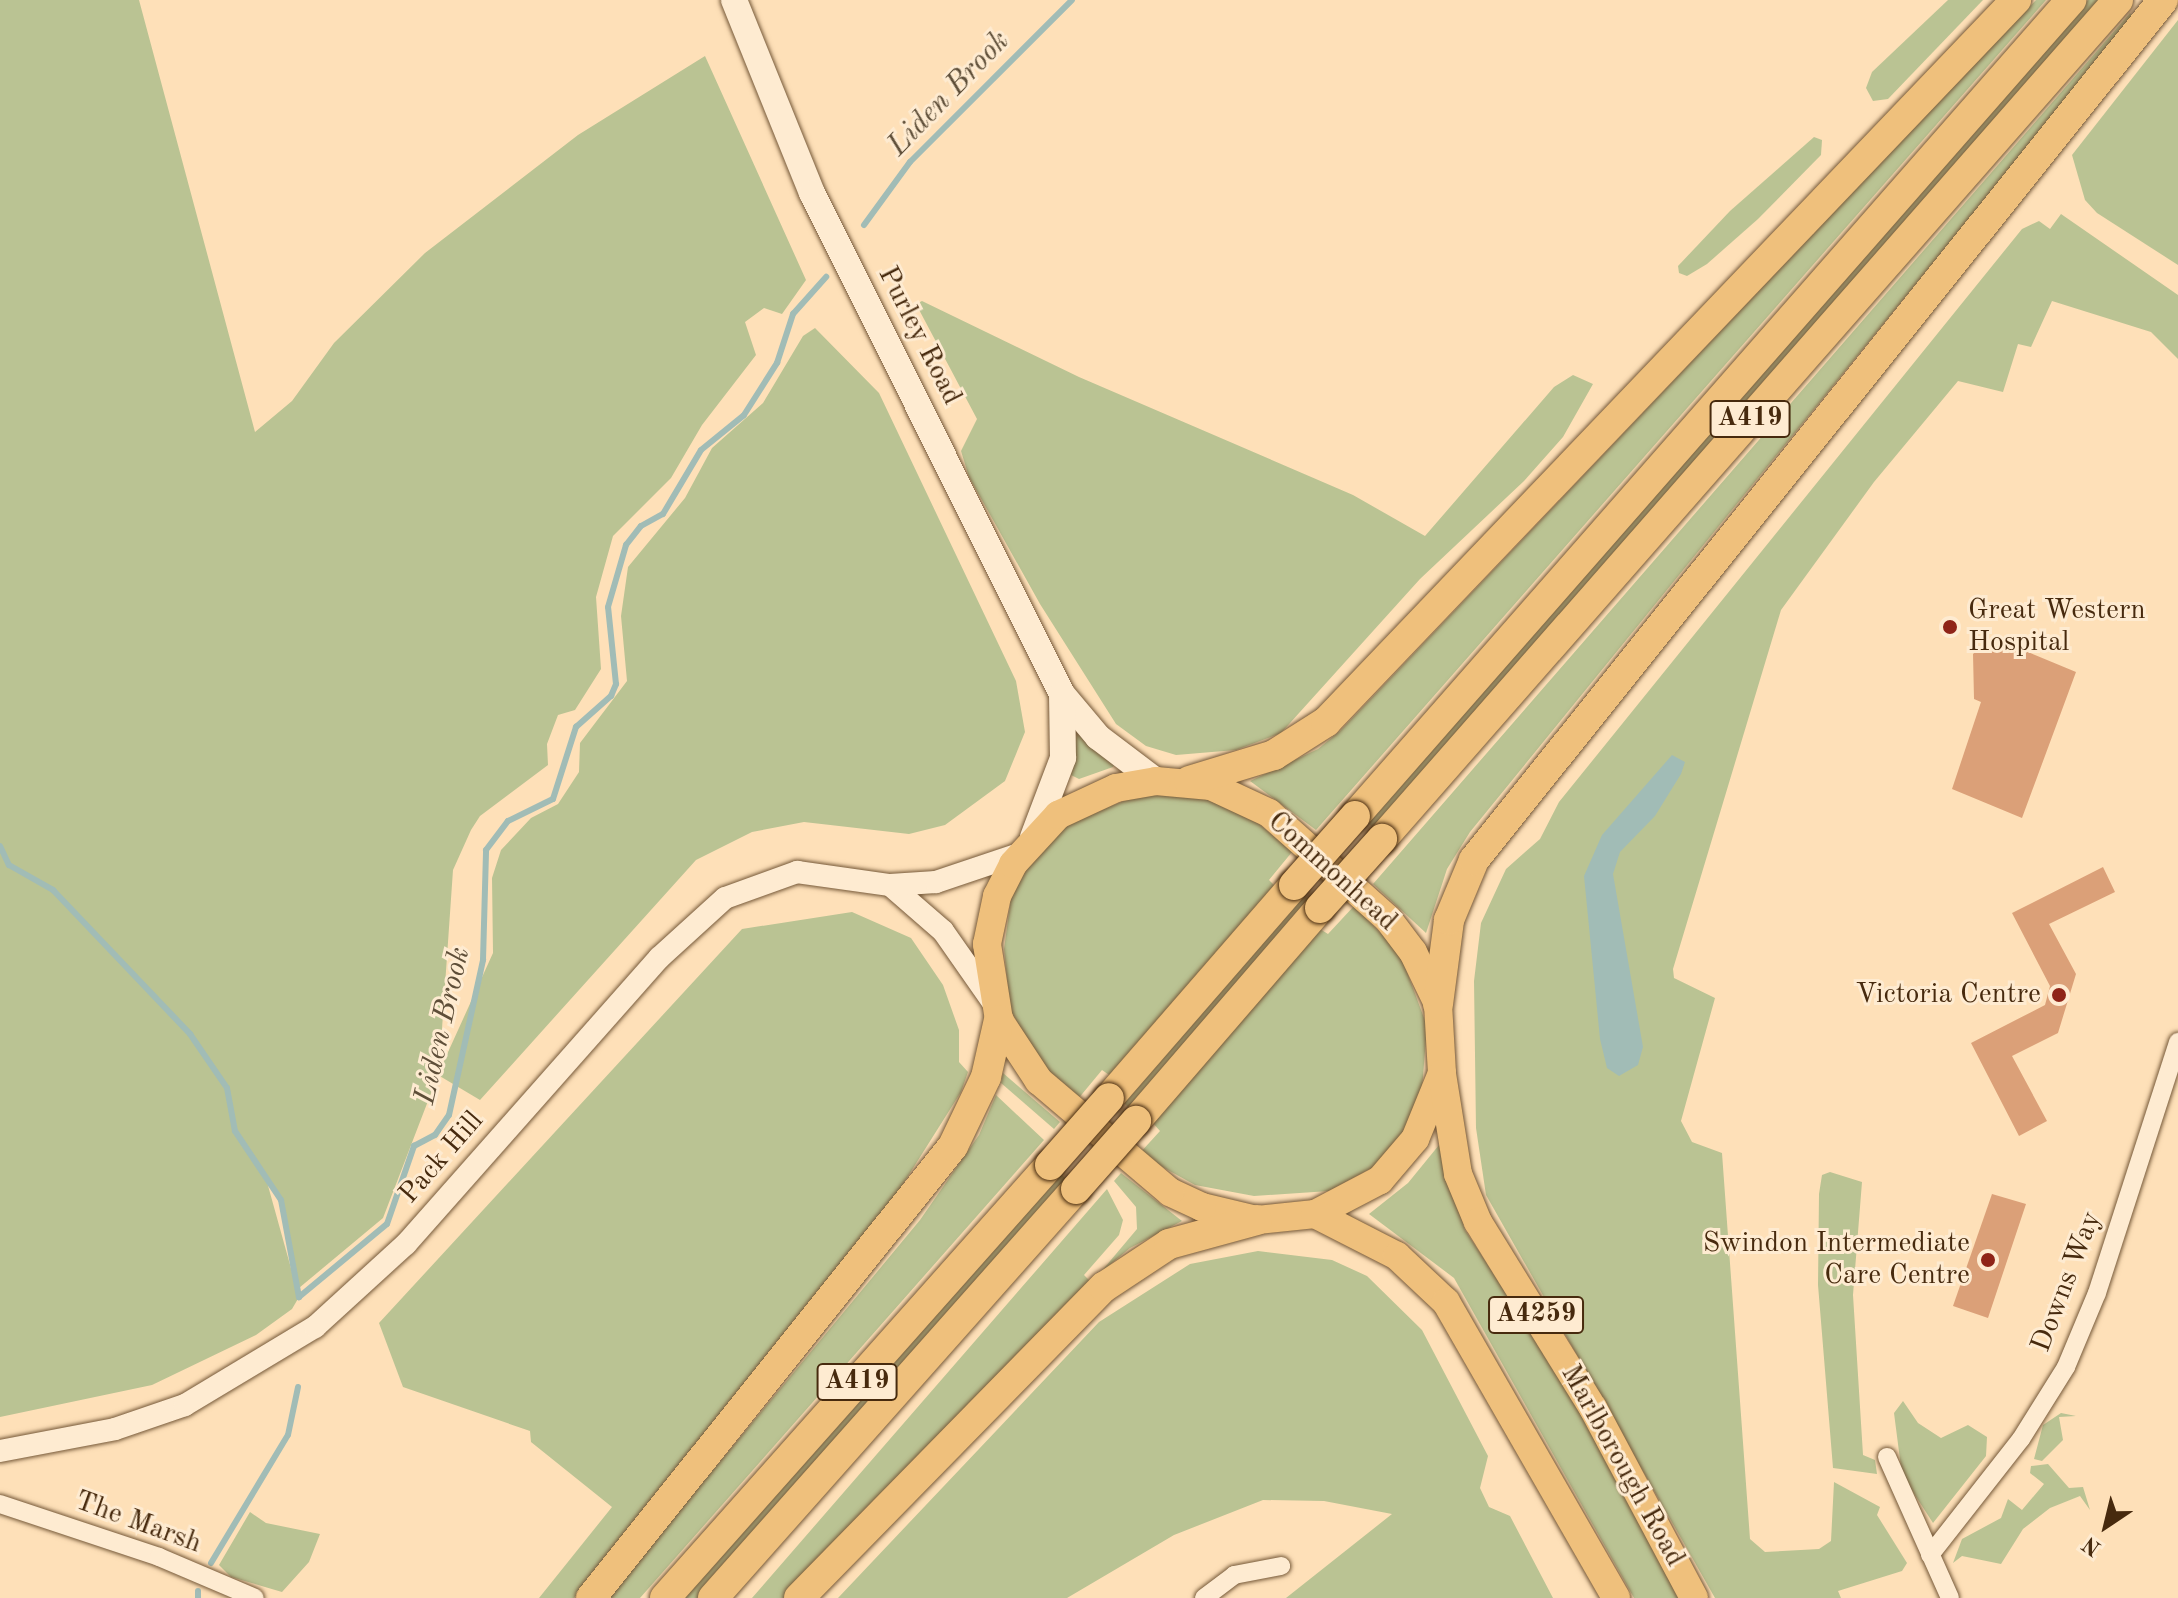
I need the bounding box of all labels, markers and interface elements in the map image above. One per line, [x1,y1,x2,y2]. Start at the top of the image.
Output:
water label: Liden Brook [880,24,1018,164]
street label: Purley Road [870,261,968,411]
road number: A419 [1708,397,1792,441]
place label: Great Western Hospital [1968,594,2146,660]
marker: Great Western Hospital [1939,616,1961,638]
street label: Commonhead [1260,805,1404,939]
water label: Liden Brook [407,944,479,1108]
place label: Victoria Centre [1856,978,2041,1012]
marker: Victoria Centre [2048,984,2070,1006]
street label: Pack Hill [393,1105,491,1211]
street label: Downs Way [2025,1207,2109,1357]
place label: Swindon Intermediate Care Centre [1703,1227,1970,1293]
marker: Swindon Intermediate Care Centre [1977,1249,1999,1271]
road number: A4259 [1488,1293,1584,1337]
street label: Marlborough Road [1553,1359,1691,1573]
road number: A419 [815,1360,899,1404]
street label: The Marsh [70,1485,206,1561]
north arrow [2066,1486,2146,1566]
text: N [2079,1532,2105,1559]

